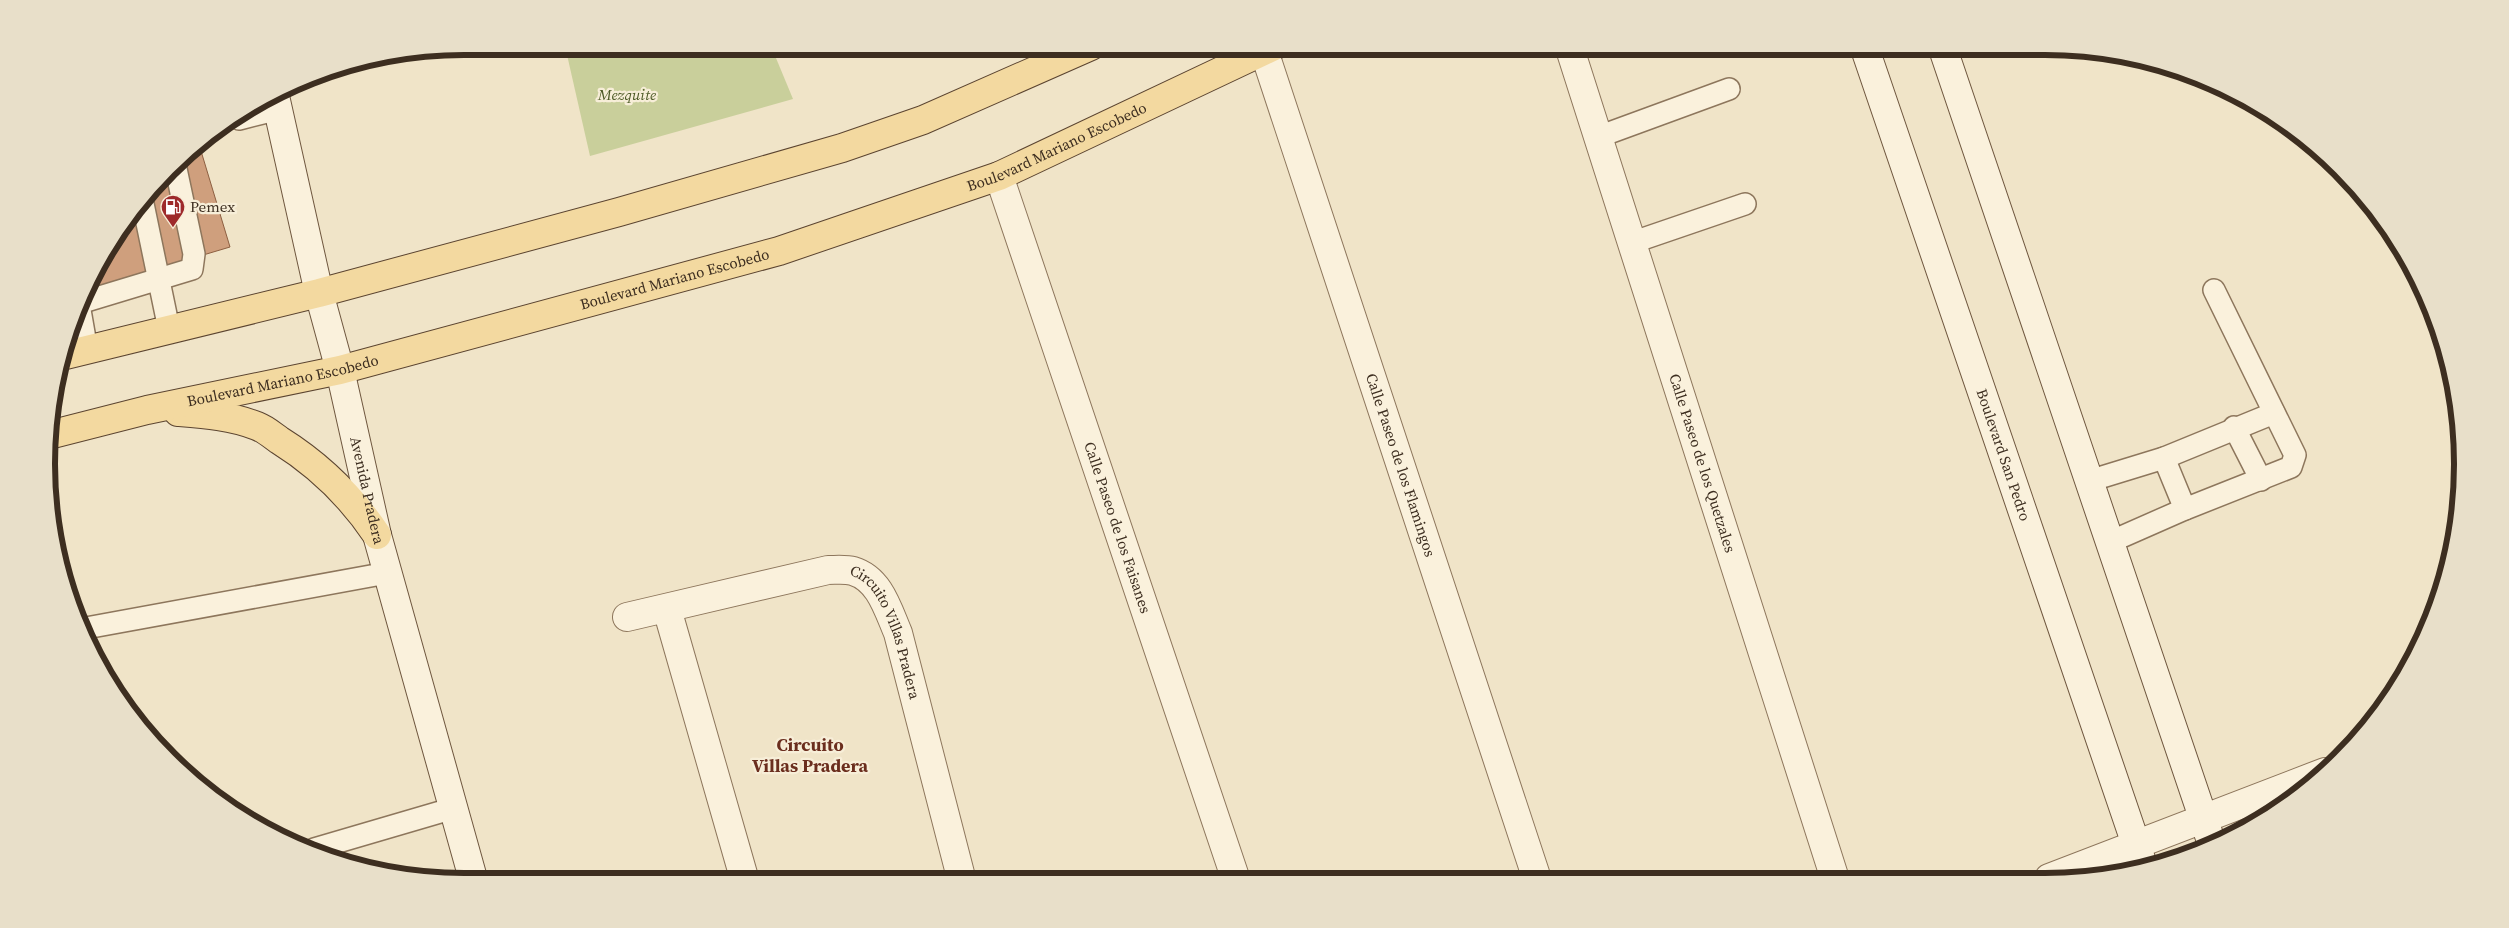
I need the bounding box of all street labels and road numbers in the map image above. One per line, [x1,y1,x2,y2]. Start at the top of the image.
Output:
street label: Boulevard Mariano Escobedo [964,97,1150,196]
street label: Boulevard Mariano Escobedo [577,243,772,315]
street label: Boulevard Mariano Escobedo [185,349,381,411]
street label: Calle Paseo de los Flamingos [1361,370,1441,559]
street label: Calle Paseo de los Quetzales [1664,371,1741,555]
street label: Boulevard San Pedro [1972,386,2036,524]
street label: Avenida Pradera [345,434,390,547]
street label: Calle Paseo de los Faisanes [1079,439,1156,616]
street label: Circuito Villas Pradera [847,560,926,702]

